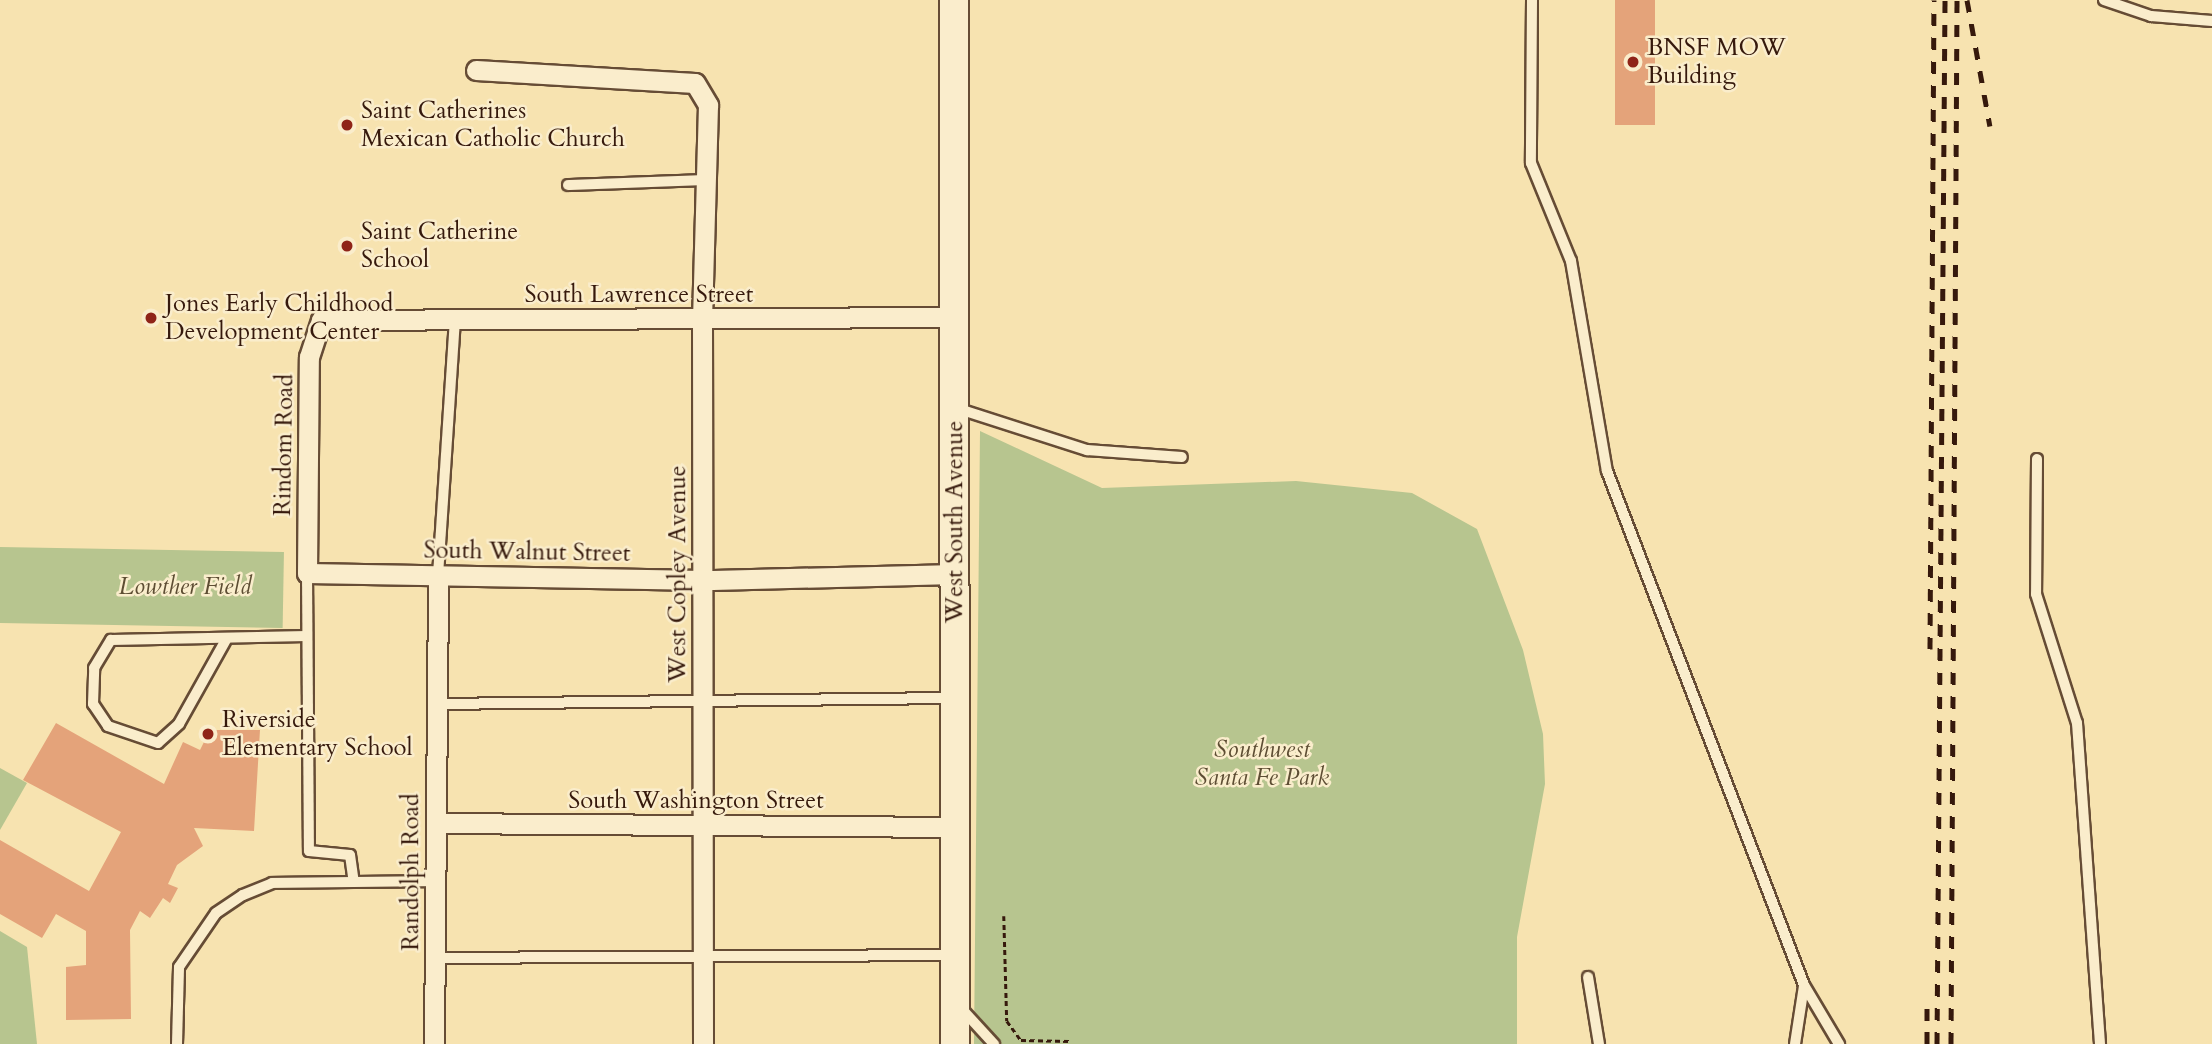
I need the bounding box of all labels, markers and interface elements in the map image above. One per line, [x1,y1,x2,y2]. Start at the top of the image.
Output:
place label: BNSF MOW Building [1647,34,1786,90]
marker: BNSF MOW Building [1625,54,1641,70]
place label: Saint Catherines Mexican Catholic Church [361,97,625,153]
marker: Saint Catherines Mexican Catholic Church [339,117,355,133]
place label: Saint Catherine School [361,218,518,274]
marker: Saint Catherine School [339,238,355,254]
street label: South Lawrence Street [525,281,753,309]
place label: Jones Early Childhood Development Center [165,290,393,346]
marker: Jones Early Childhood Development Center [143,310,159,326]
street label: Rindom Road [268,374,300,516]
street label: West South Avenue [941,421,969,623]
street label: West Copley Avenue [664,465,692,683]
street label: South Walnut Street [423,536,631,568]
park label: Lowther Field [119,573,251,601]
place label: Riverside Elementary School [222,706,413,762]
marker: Riverside Elementary School [200,726,216,742]
park label: Southwest Santa Fe Park [1195,736,1329,792]
street label: South Washington Street [568,787,824,815]
street label: Randolph Road [397,793,425,951]

